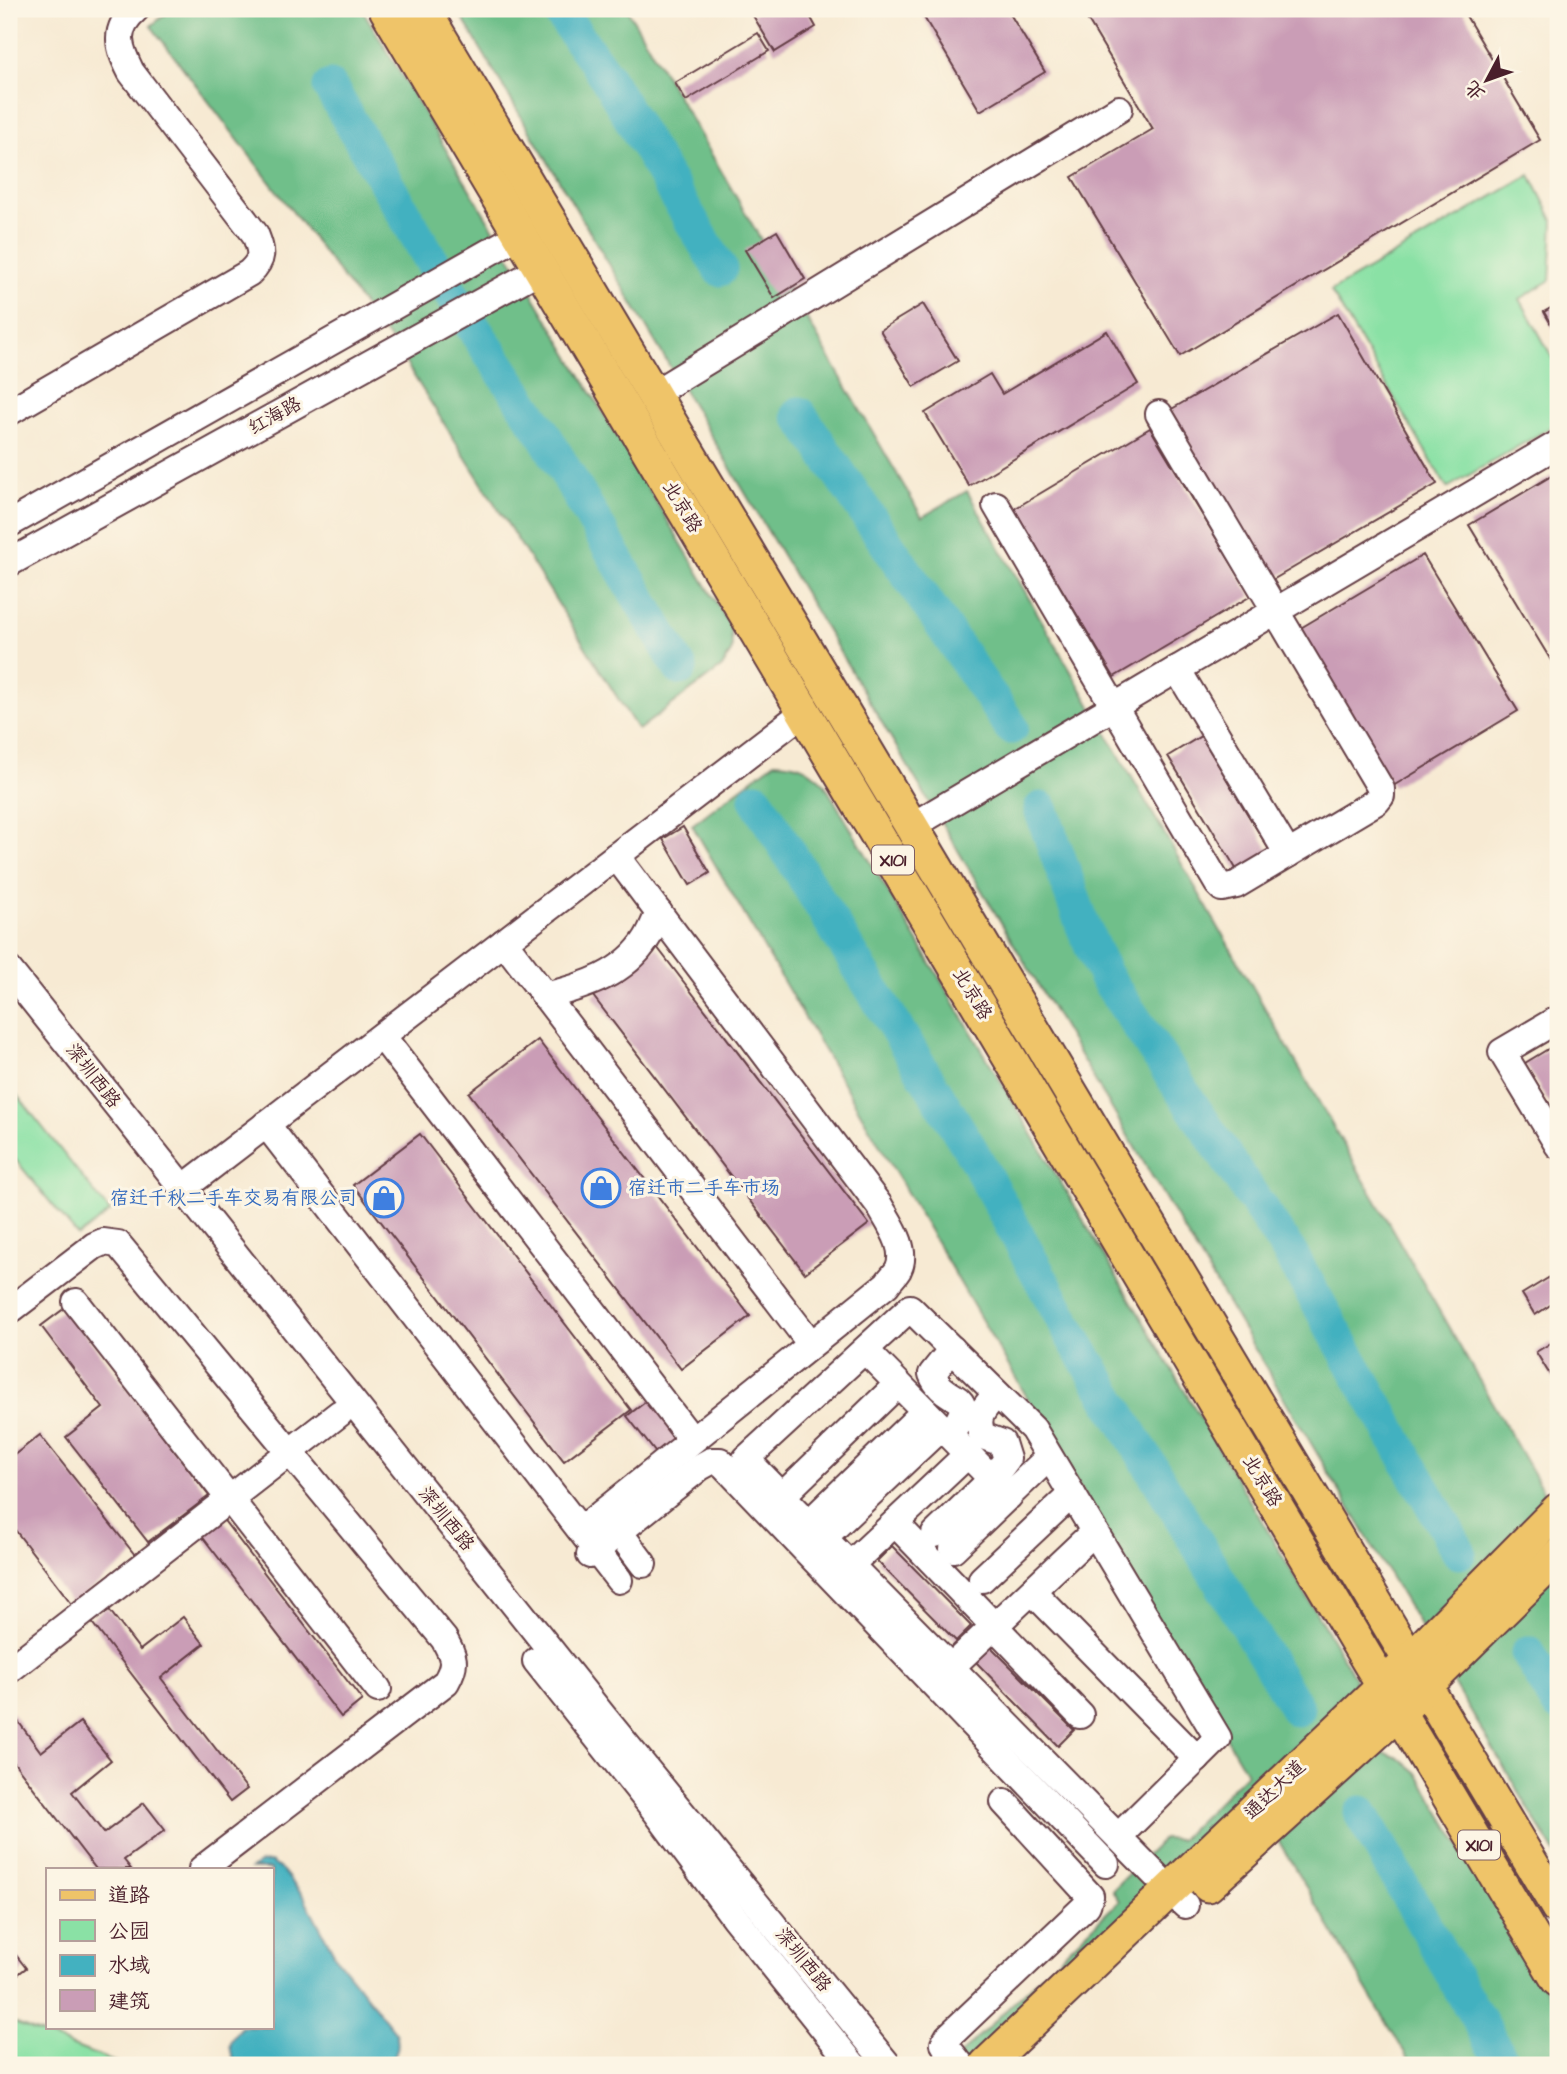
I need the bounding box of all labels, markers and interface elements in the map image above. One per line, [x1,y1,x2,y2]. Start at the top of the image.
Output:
north arrow [1452,46,1522,116]
text: 北 [1459,74,1492,106]
street label: 红海路 [244,390,306,442]
street label: 北京路 [656,476,708,538]
road number: X101 [872,846,914,874]
street label: 北京路 [946,963,998,1025]
street label: 深圳西路 [59,1038,127,1114]
shop icon: 宿迁市二手车市场 [580,1167,622,1209]
place label: 宿迁市二手车市场 [628,1175,780,1202]
shop icon: 宿迁千秋二手车交易有限公司 [363,1177,405,1219]
place label: 宿迁千秋二手车交易有限公司 [110,1185,357,1212]
street label: 北京路 [1236,1450,1288,1512]
street label: 深圳西路 [412,1481,480,1557]
street label: 通达大道 [1238,1754,1312,1826]
road number: X101 [1458,1830,1500,1859]
legend [46,1868,273,2028]
text: 道路 [108,1881,150,1910]
text: 公园 [108,1917,150,1946]
street label: 深圳西路 [769,1922,837,1998]
text: 水域 [108,1951,150,1980]
text: 建筑 [108,1987,150,2016]

